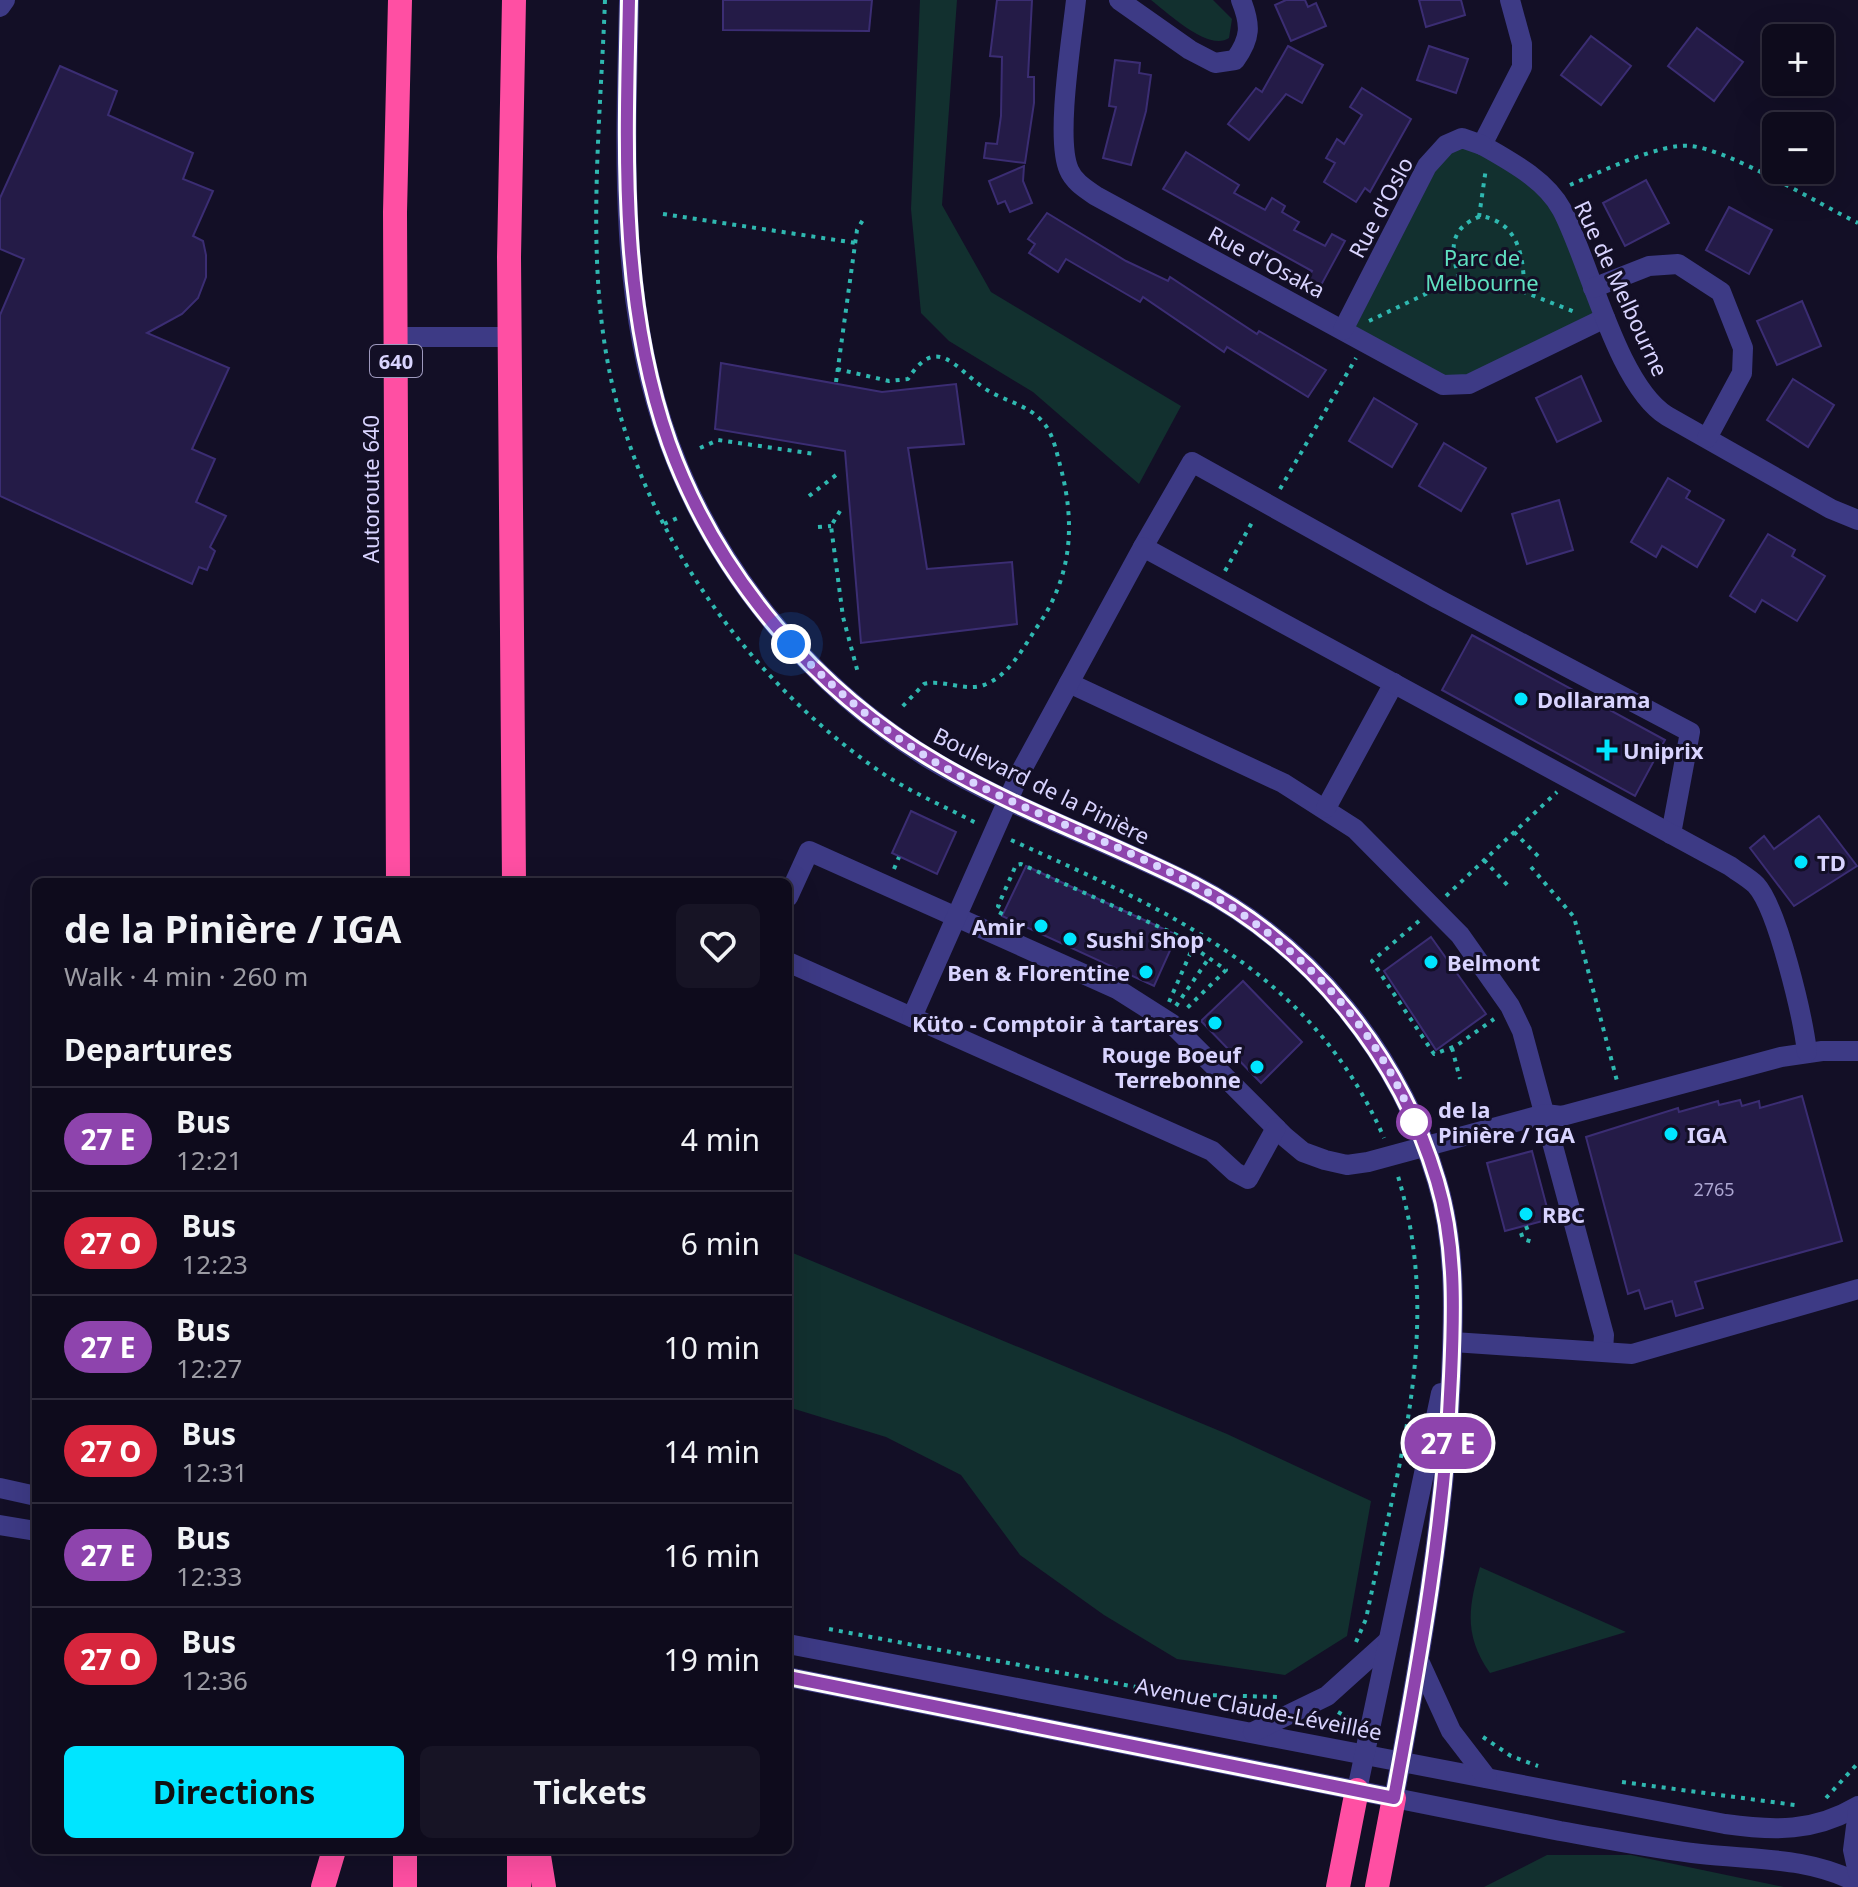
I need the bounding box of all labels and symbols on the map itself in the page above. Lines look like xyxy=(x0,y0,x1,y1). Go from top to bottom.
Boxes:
street label: Rue d'Oslo xyxy=(1341,151,1419,263)
street label: Rue de Melbourne xyxy=(1568,195,1676,381)
street label: Rue d'Osaka xyxy=(1203,218,1331,304)
park label: Parc de Melbourne xyxy=(1425,242,1539,297)
road number: 640 xyxy=(370,345,422,377)
street label: Autoroute 640 xyxy=(355,415,385,563)
your location xyxy=(771,624,811,664)
place label: Dollarama xyxy=(1537,684,1650,714)
marker: Dollarama xyxy=(1512,690,1530,708)
street label: Boulevard de la Pinière xyxy=(929,719,1155,851)
place label: Uniprix xyxy=(1623,735,1704,765)
marker: Uniprix xyxy=(1598,741,1616,759)
place label: TD xyxy=(1817,847,1846,877)
marker: TD xyxy=(1792,853,1810,871)
place label: Amir xyxy=(972,911,1025,941)
marker: Amir xyxy=(1032,917,1050,935)
place label: Sushi Shop xyxy=(1086,924,1204,954)
marker: Sushi Shop xyxy=(1061,930,1079,948)
place label: Belmont xyxy=(1447,947,1540,977)
marker: Belmont xyxy=(1422,953,1440,971)
place label: Ben & Florentine xyxy=(947,957,1130,987)
marker: Ben & Florentine xyxy=(1137,963,1155,981)
place label: Küto - Comptoir à tartares xyxy=(912,1008,1199,1038)
marker: Küto - Comptoir à tartares xyxy=(1206,1014,1224,1032)
place label: Rouge Boeuf Terrebonne xyxy=(1101,1039,1242,1094)
marker: Rouge Boeuf Terrebonne xyxy=(1248,1058,1266,1076)
place label: de la Pinière / IGA xyxy=(1438,1094,1576,1149)
marker: de la Pinière / IGA xyxy=(1397,1105,1431,1139)
place label: IGA xyxy=(1687,1119,1727,1149)
marker: IGA xyxy=(1662,1125,1680,1143)
house number: 2765 xyxy=(1693,1177,1735,1201)
place label: RBC xyxy=(1542,1199,1585,1229)
marker: RBC xyxy=(1517,1205,1535,1223)
line badge: 27 E xyxy=(1392,1417,1504,1469)
street label: Avenue Claude-Léveillée xyxy=(1133,1669,1385,1747)

